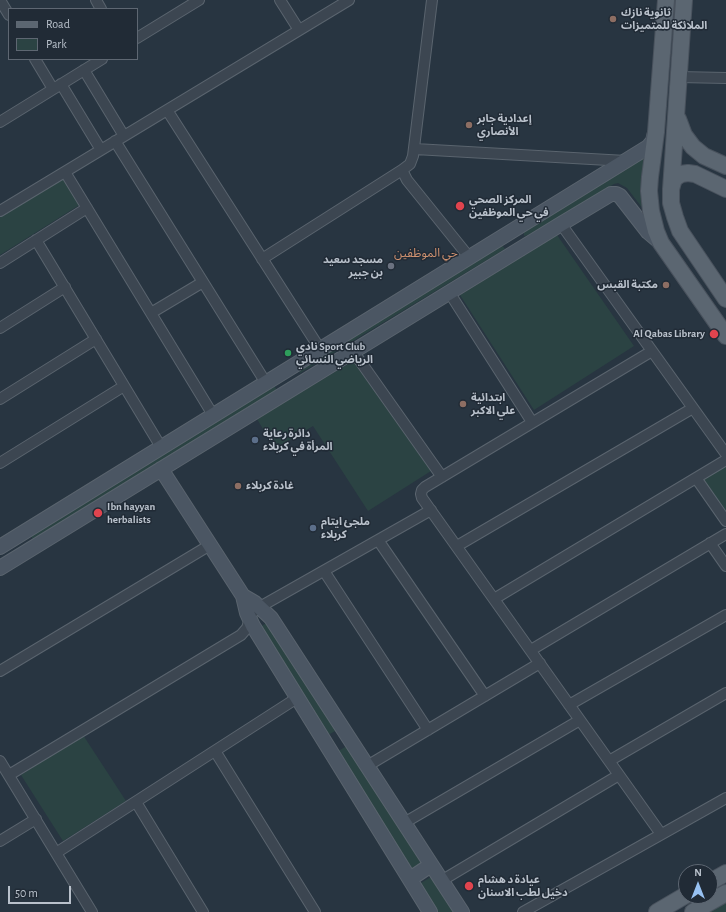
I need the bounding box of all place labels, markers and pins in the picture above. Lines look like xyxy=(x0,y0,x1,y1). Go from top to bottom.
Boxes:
place label: ثانوية نازك الملائكة للمتميزات xyxy=(621,6,707,32)
marker: ثانوية نازك الملائكة للمتميزات xyxy=(608,14,618,24)
place label: إعدادية جابر الأنصاري xyxy=(477,112,532,138)
marker: إعدادية جابر الأنصاري xyxy=(464,120,474,130)
place label: المركز الصحي في حي الموظفين xyxy=(469,193,549,219)
marker: المركز الصحي في حي الموظفين xyxy=(454,200,466,212)
place label: مسجد سعيد بن جبير xyxy=(323,253,383,279)
marker: مسجد سعيد بن جبير xyxy=(386,261,396,271)
place label: مكتبة القبس xyxy=(597,278,658,292)
marker: مكتبة القبس xyxy=(661,280,671,290)
place label: Al Qabas Library xyxy=(633,327,705,341)
marker: Al Qabas Library xyxy=(708,328,720,340)
place label: نادي Sport Club الرياضي النسائي xyxy=(296,340,373,366)
marker: نادي Sport Club الرياضي النسائي xyxy=(283,348,293,358)
place label: ابتدائية علي الاكبر xyxy=(471,391,515,417)
marker: ابتدائية علي الاكبر xyxy=(458,399,468,409)
place label: دائرة رعاية المرأة في كربلاء xyxy=(263,427,332,453)
marker: دائرة رعاية المرأة في كربلاء xyxy=(250,435,260,445)
place label: غادة كربلاء xyxy=(246,479,294,493)
marker: غادة كربلاء xyxy=(233,481,243,491)
place label: Ibn hayyan herbalists xyxy=(107,500,155,526)
marker: Ibn hayyan herbalists xyxy=(92,507,104,519)
place label: ملجئ ايتام كربلاء xyxy=(321,515,370,541)
marker: ملجئ ايتام كربلاء xyxy=(308,523,318,533)
place label: عيادة د هشام دخيل لطب الاسنان xyxy=(478,873,568,899)
marker: عيادة د هشام دخيل لطب الاسنان xyxy=(463,880,475,892)

